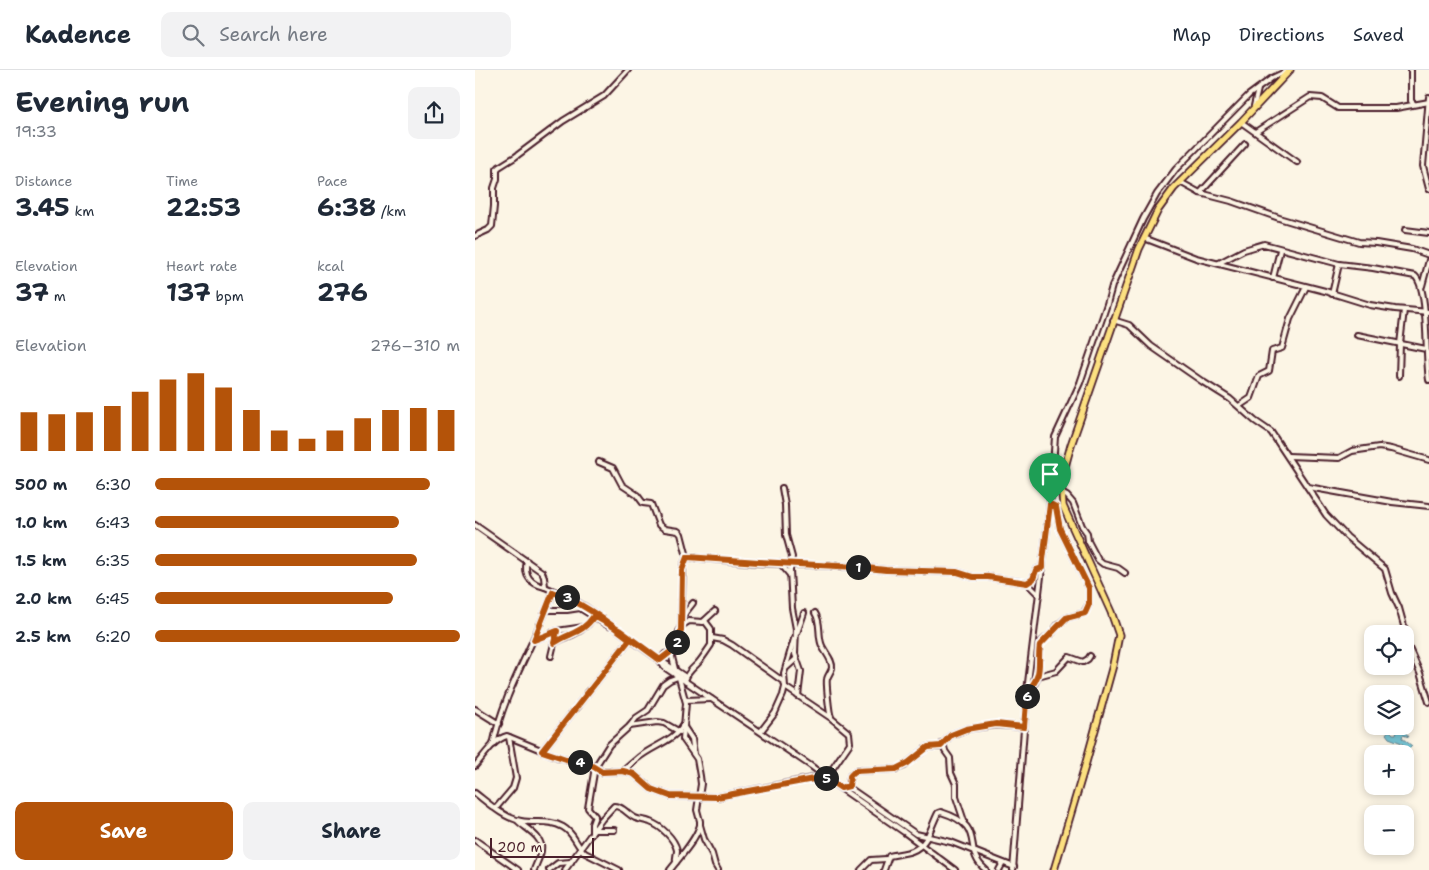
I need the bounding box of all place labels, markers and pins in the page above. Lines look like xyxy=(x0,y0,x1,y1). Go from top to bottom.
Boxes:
pin xyxy=(1029,453,1071,504)
pin: 1 xyxy=(845,554,871,580)
pin: 3 xyxy=(555,584,579,610)
pin: 2 xyxy=(665,630,689,654)
pin: 6 xyxy=(1015,684,1039,708)
pin: 4 xyxy=(567,750,593,774)
pin: 5 xyxy=(813,766,839,790)

